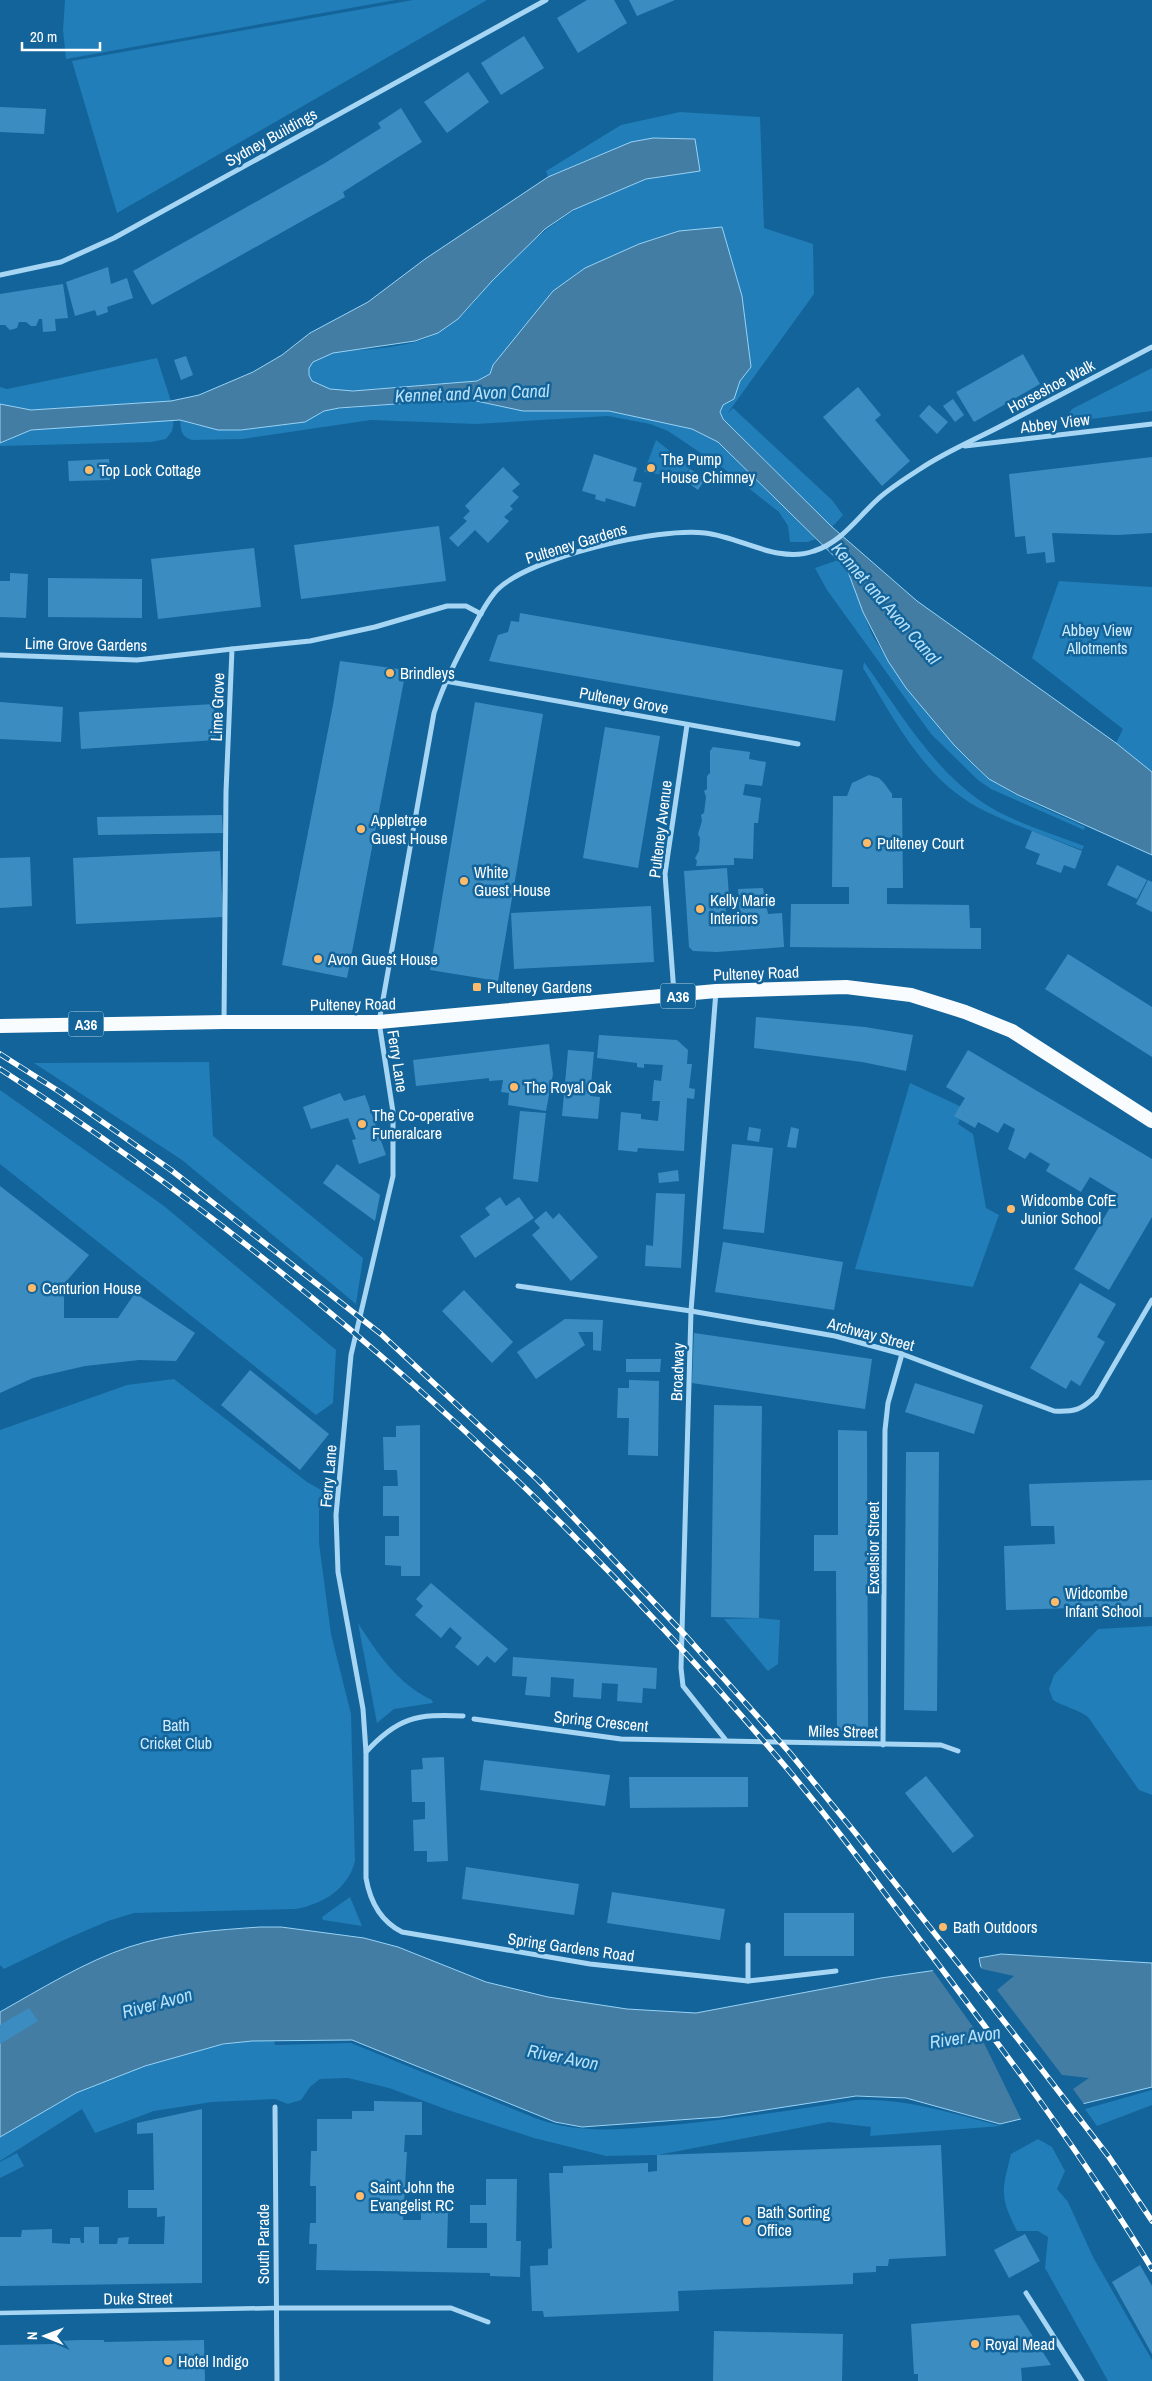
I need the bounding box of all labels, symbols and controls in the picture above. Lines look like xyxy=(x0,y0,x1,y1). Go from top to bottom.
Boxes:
scale bar xyxy=(22,20,100,52)
text: 20 m xyxy=(30,26,57,47)
street label: Sydney Buildings xyxy=(221,103,321,171)
street label: Horseshoe Walk xyxy=(1004,354,1099,418)
water label: Kennet and Avon Canal xyxy=(394,378,550,408)
street label: Abbey View xyxy=(1018,408,1091,438)
place label: The Pump House Chimney xyxy=(661,448,756,488)
place label: Top Lock Cottage xyxy=(99,459,201,481)
marker: The Pump House Chimney xyxy=(645,462,657,474)
marker: Top Lock Cottage xyxy=(83,464,95,476)
street label: Pulteney Gardens xyxy=(523,517,629,569)
water label: Kennet and Avon Canal xyxy=(826,536,947,670)
park label: Abbey View Allotments xyxy=(1061,619,1132,659)
street label: Lime Grove Gardens xyxy=(25,632,147,656)
place label: Brindleys xyxy=(400,662,455,684)
marker: Brindleys xyxy=(384,667,396,679)
street label: Lime Grove xyxy=(205,672,229,742)
street label: Pulteney Grove xyxy=(578,681,670,719)
street label: Pulteney Avenue xyxy=(643,779,677,879)
place label: Appletree Guest House xyxy=(370,809,448,849)
marker: Appletree Guest House xyxy=(355,823,367,835)
place label: Pulteney Court xyxy=(877,832,964,854)
marker: Pulteney Court xyxy=(861,837,873,849)
place label: White Guest House xyxy=(474,861,551,901)
marker: White Guest House xyxy=(458,875,470,887)
place label: Kelly Marie Interiors xyxy=(710,889,776,929)
marker: Kelly Marie Interiors xyxy=(694,903,706,915)
place label: Avon Guest House xyxy=(327,948,438,970)
marker: Avon Guest House xyxy=(312,953,324,965)
street label: Pulteney Road xyxy=(713,961,799,985)
place label: Pulteney Gardens xyxy=(487,976,592,998)
marker: Pulteney Gardens xyxy=(471,981,483,993)
road number: A36 xyxy=(660,984,696,1008)
street label: Pulteney Road xyxy=(310,992,396,1016)
road number: A36 xyxy=(68,1012,104,1036)
street label: Ferry Lane xyxy=(382,1028,414,1094)
place label: The Royal Oak xyxy=(524,1076,612,1098)
marker: The Royal Oak xyxy=(508,1081,520,1093)
place label: The Co-operative Funeralcare xyxy=(372,1104,474,1144)
marker: The Co-operative Funeralcare xyxy=(356,1118,368,1130)
place label: Widcombe CofE Junior School xyxy=(1021,1189,1117,1229)
marker: Widcombe CofE Junior School xyxy=(1005,1203,1017,1215)
place label: Centurion House xyxy=(42,1277,141,1299)
marker: Centurion House xyxy=(26,1282,38,1294)
street label: Archway Street xyxy=(824,1312,917,1356)
street label: Broadway xyxy=(665,1342,689,1402)
street label: Ferry Lane xyxy=(314,1444,342,1508)
street label: Excelsior Street xyxy=(862,1501,884,1594)
place label: Widcombe Infant School xyxy=(1065,1582,1142,1622)
marker: Widcombe Infant School xyxy=(1049,1596,1061,1608)
street label: Spring Crescent xyxy=(553,1705,650,1737)
park label: Bath Cricket Club xyxy=(140,1714,212,1754)
street label: Miles Street xyxy=(808,1719,879,1743)
place label: Bath Outdoors xyxy=(953,1916,1038,1938)
marker: Bath Outdoors xyxy=(937,1921,949,1933)
street label: Spring Gardens Road xyxy=(506,1927,636,1967)
water label: River Avon xyxy=(119,1982,195,2024)
water label: River Avon xyxy=(928,2020,1002,2054)
water label: River Avon xyxy=(525,2038,601,2076)
place label: Saint John the Evangelist RC xyxy=(370,2176,455,2216)
marker: Saint John the Evangelist RC xyxy=(354,2190,366,2202)
place label: Bath Sorting Office xyxy=(757,2201,831,2241)
street label: South Parade xyxy=(252,2204,274,2284)
marker: Bath Sorting Office xyxy=(741,2215,753,2227)
street label: Duke Street xyxy=(103,2286,173,2310)
north arrow xyxy=(20,2311,70,2361)
text: N xyxy=(23,2331,41,2340)
place label: Royal Mead xyxy=(985,2333,1055,2355)
marker: Royal Mead xyxy=(969,2338,981,2350)
place label: Hotel Indigo xyxy=(178,2350,249,2372)
marker: Hotel Indigo xyxy=(162,2355,174,2367)

